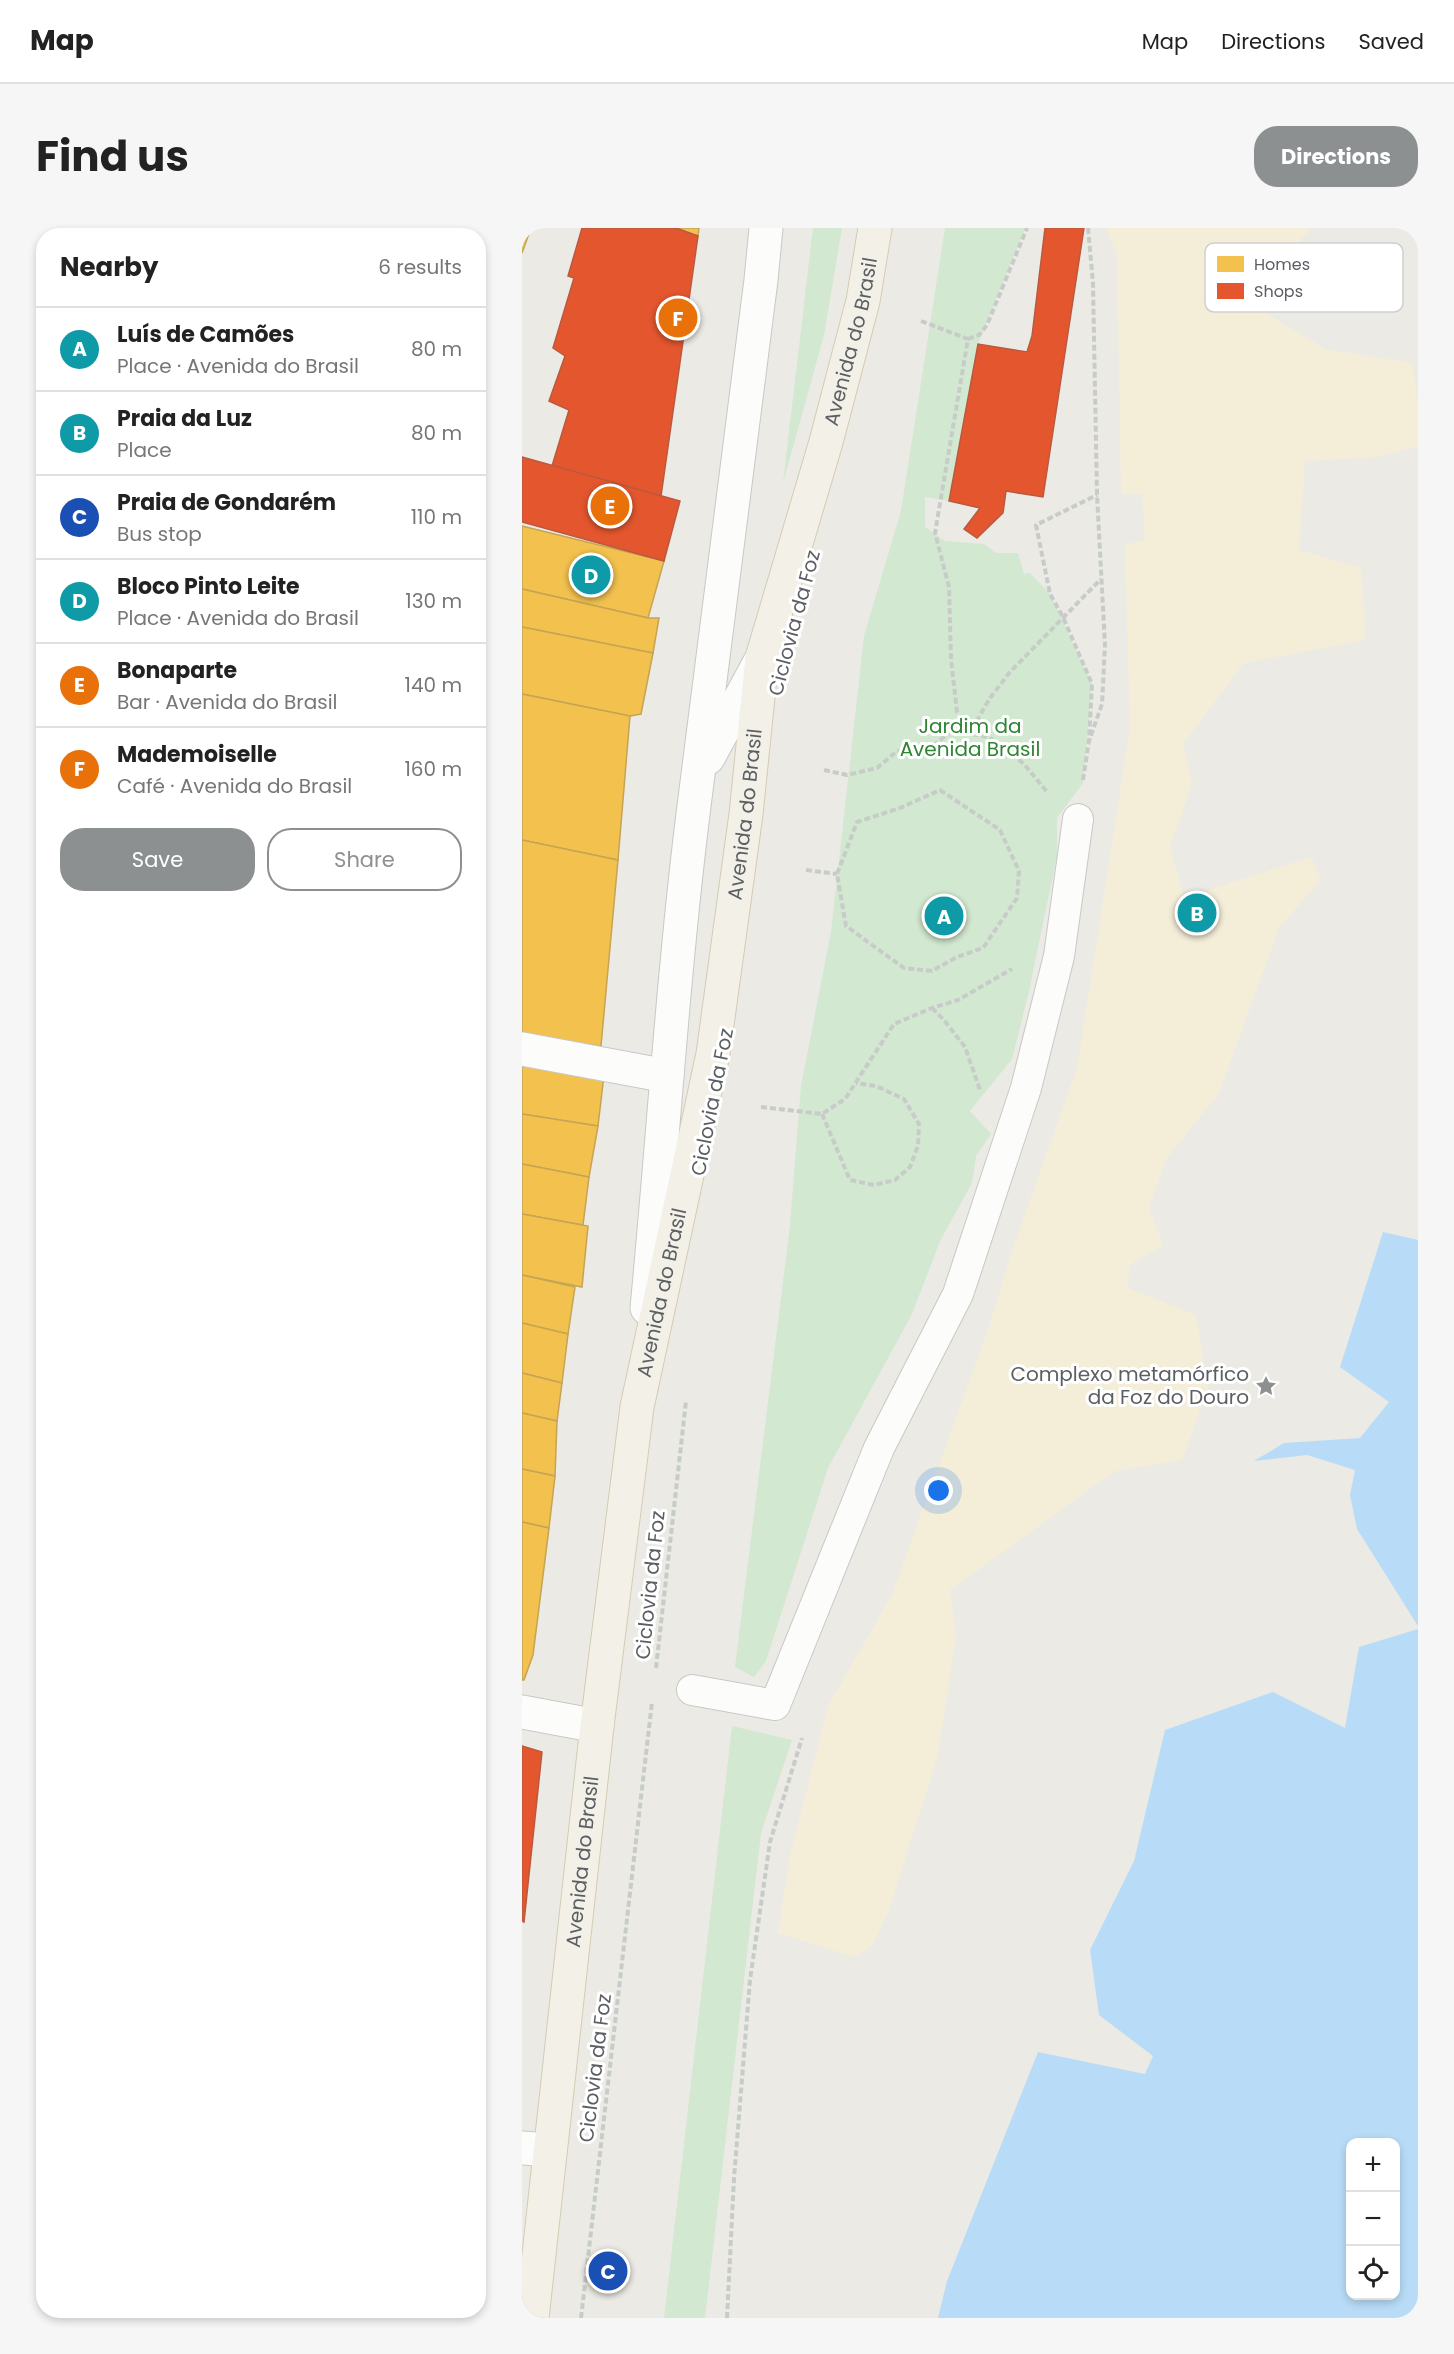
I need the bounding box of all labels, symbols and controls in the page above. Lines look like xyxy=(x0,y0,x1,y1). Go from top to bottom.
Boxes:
text: Map xyxy=(30,21,94,60)
text: Map xyxy=(1142,27,1188,56)
text: Directions xyxy=(1221,27,1325,56)
text: Saved xyxy=(1358,27,1424,56)
button: Directions xyxy=(1254,126,1418,187)
text: Find us xyxy=(36,127,189,186)
legend xyxy=(1205,243,1403,312)
text: Nearby xyxy=(60,249,158,285)
text: 6 results xyxy=(378,253,462,281)
text: Homes xyxy=(1254,253,1310,276)
street label: Avenida do Brasil xyxy=(817,255,884,429)
text: Shops xyxy=(1254,280,1303,303)
pin: F xyxy=(658,296,698,340)
text: Luís de Camões xyxy=(117,319,294,350)
text: A xyxy=(72,335,87,363)
text: 80 m xyxy=(411,335,462,363)
text: Place · Avenida do Brasil xyxy=(117,352,359,380)
text: Praia da Luz xyxy=(117,403,252,434)
text: B xyxy=(73,419,86,447)
text: 80 m xyxy=(411,419,462,447)
text: Place xyxy=(117,436,172,464)
pin: E xyxy=(590,484,629,528)
text: Praia de Gondarém xyxy=(117,487,336,518)
text: C xyxy=(72,503,87,531)
text: 110 m xyxy=(411,503,462,531)
text: Bus stop xyxy=(117,520,202,548)
street label: Ciclovia da Foz xyxy=(761,547,827,699)
pin: D xyxy=(572,552,610,598)
text: Bloco Pinto Leite xyxy=(117,571,300,602)
text: D xyxy=(72,587,87,615)
text: 130 m xyxy=(405,587,462,615)
text: Place · Avenida do Brasil xyxy=(117,604,359,632)
text: Bonaparte xyxy=(117,655,237,686)
text: E xyxy=(74,671,85,699)
text: 140 m xyxy=(405,671,462,699)
text: Bar · Avenida do Brasil xyxy=(117,688,338,716)
park label: Jardim da Avenida Brasil xyxy=(900,712,1040,763)
street label: Avenida do Brasil xyxy=(720,727,769,902)
text: Mademoiselle xyxy=(117,739,277,770)
text: F xyxy=(74,755,85,783)
text: 160 m xyxy=(404,755,462,783)
text: Café · Avenida do Brasil xyxy=(117,772,352,800)
button: Save xyxy=(60,828,255,891)
button: Share xyxy=(267,828,462,891)
pin: B xyxy=(1178,890,1216,936)
pin: A xyxy=(924,894,964,938)
street label: Ciclovia da Foz xyxy=(684,1026,740,1178)
street label: Avenida do Brasil xyxy=(630,1205,693,1380)
place label: Complexo metamórfico da Foz do Douro xyxy=(1011,1360,1249,1411)
place icon: Complexo metamórfico da Foz do Douro xyxy=(1254,1374,1278,1398)
your location xyxy=(924,1476,953,1505)
street label: Ciclovia da Foz xyxy=(628,1509,672,1661)
street label: Avenida do Brasil xyxy=(559,1774,605,1949)
street label: Ciclovia da Foz xyxy=(572,1992,618,2144)
map controls xyxy=(1346,2138,1400,2300)
button: + xyxy=(1346,2138,1400,2192)
button: − xyxy=(1346,2192,1400,2246)
button: locate xyxy=(1346,2246,1400,2300)
pin: C xyxy=(588,2248,628,2294)

